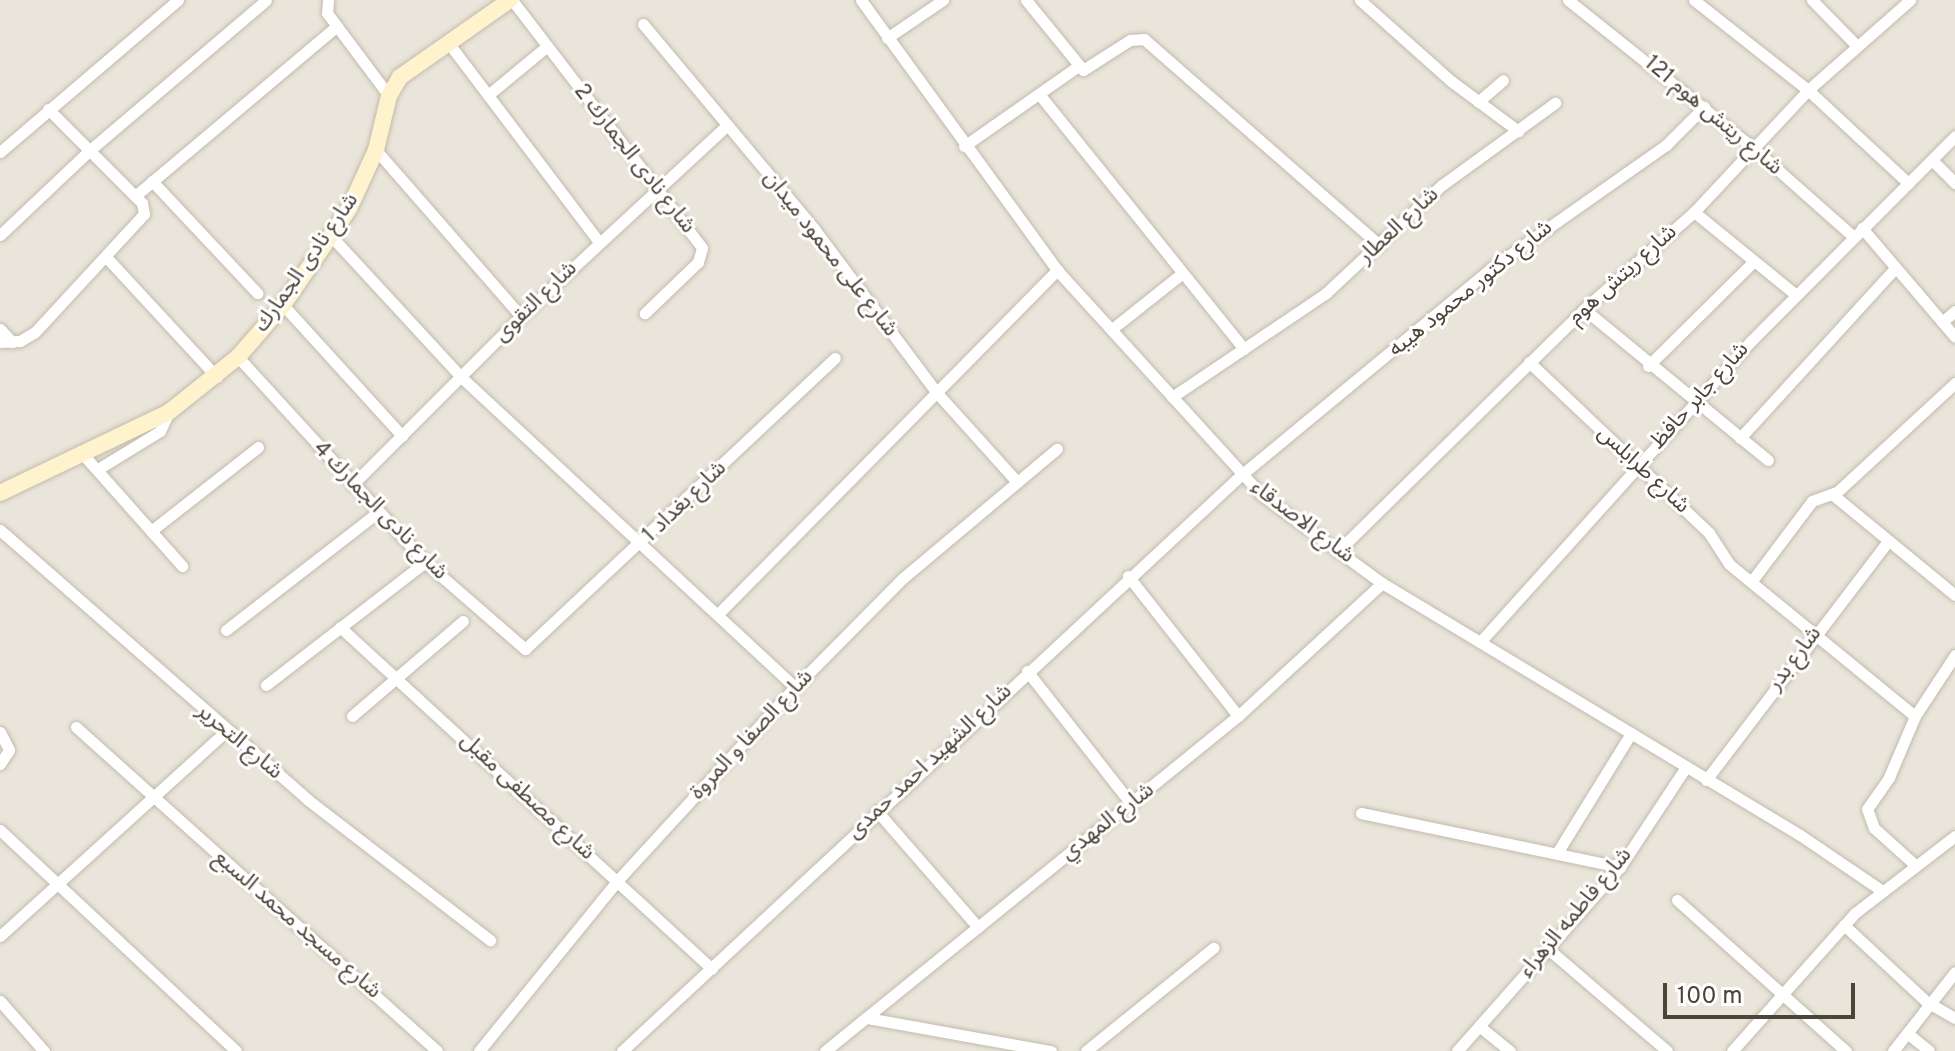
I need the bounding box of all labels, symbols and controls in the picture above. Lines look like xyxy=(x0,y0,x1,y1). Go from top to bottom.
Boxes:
street label: شارع ريتش هوم 121 xyxy=(1639,51,1787,181)
street label: شارع نادى الجمارك 2 xyxy=(567,79,701,239)
street label: شارع على محمود ميدان xyxy=(757,166,903,342)
street label: شارع العطار xyxy=(1353,182,1445,270)
street label: شارع نادى الجمارك xyxy=(249,188,365,338)
street label: شارع دكتور محمود هيبه xyxy=(1384,215,1558,363)
street label: شارع ريتش هوم xyxy=(1563,219,1683,331)
street label: شارع التقوى xyxy=(489,256,583,348)
street label: شارع جابر حافظ xyxy=(1645,337,1755,455)
street label: شارع طرابلس xyxy=(1591,421,1695,519)
street label: شارع نادى الجمارك 4 xyxy=(307,436,453,586)
street label: شارع بغداد 1 xyxy=(638,456,732,548)
street label: شارع الاصدقاء xyxy=(1245,474,1359,570)
street label: شارع بدر xyxy=(1762,622,1828,696)
street label: شارع الصفا و المروة xyxy=(685,664,819,806)
street label: شارع الشهيد احمد حمدى xyxy=(842,679,1018,845)
street label: شارع التحرير xyxy=(190,698,288,786)
street label: شارع مصطفى مقبل xyxy=(454,728,600,866)
street label: شارع المهدي xyxy=(1056,777,1160,867)
street label: شارع فاطمه الزهراء xyxy=(1514,843,1638,983)
street label: شارع مسجد محمد السبع xyxy=(208,845,386,1005)
scale bar xyxy=(1667,967,1859,1017)
text: 100 m xyxy=(1677,982,1743,1012)

